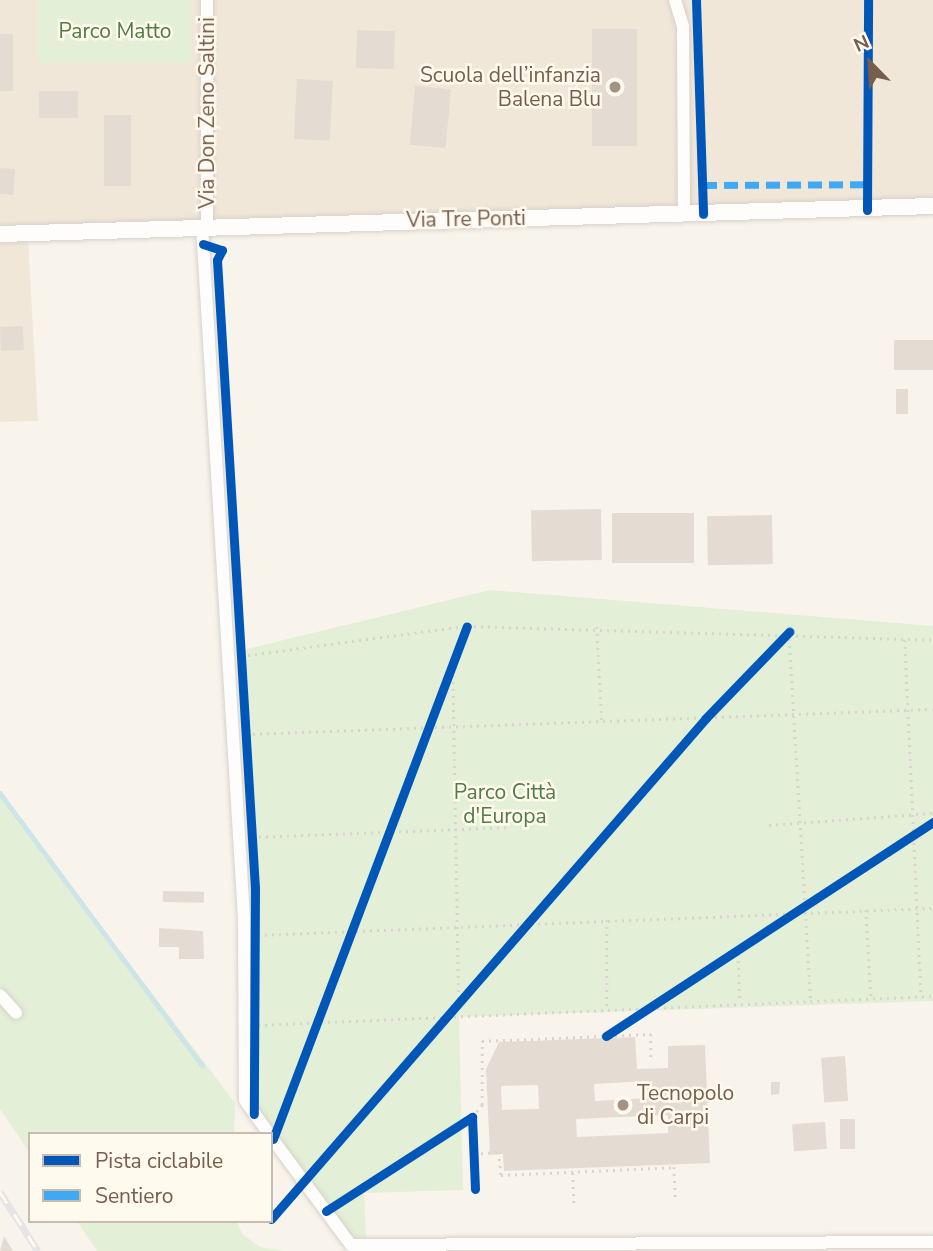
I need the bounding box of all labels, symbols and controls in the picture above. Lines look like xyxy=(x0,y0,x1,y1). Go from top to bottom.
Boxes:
street label: Via Don Zeno Saltini xyxy=(194,17,220,209)
park label: Parco Matto xyxy=(59,18,171,44)
north arrow xyxy=(835,28,905,98)
text: N xyxy=(850,29,873,59)
place label: Scuola dell’infanzia Balena Blu xyxy=(420,62,601,112)
marker: Scuola dell’infanzia Balena Blu xyxy=(607,79,623,95)
street label: Via Tre Ponti xyxy=(406,205,526,233)
park label: Parco Città d'Europa xyxy=(454,779,556,829)
place label: Tecnopolo di Carpi xyxy=(637,1080,734,1130)
marker: Tecnopolo di Carpi xyxy=(615,1097,631,1113)
legend xyxy=(28,1132,273,1223)
text: Pista ciclabile xyxy=(95,1147,223,1175)
text: Sentiero xyxy=(95,1182,173,1210)

